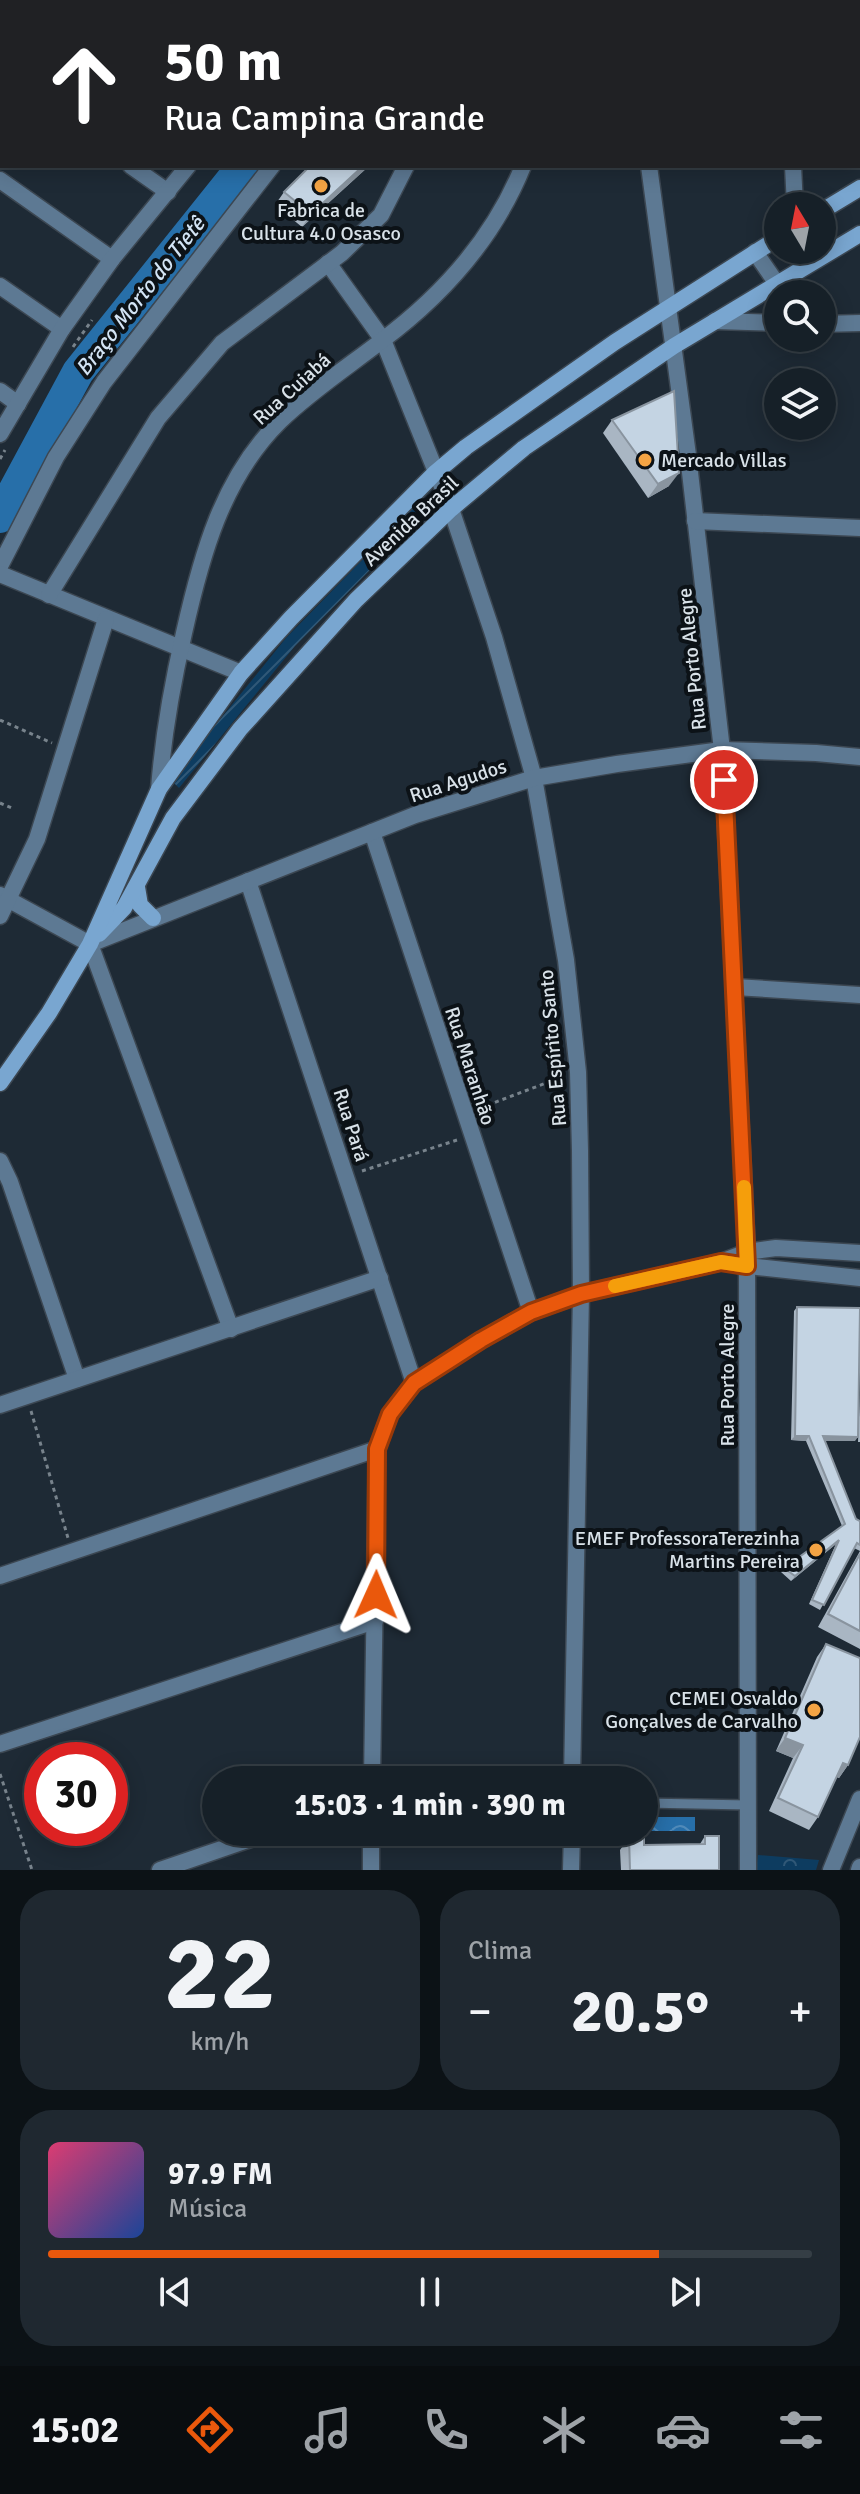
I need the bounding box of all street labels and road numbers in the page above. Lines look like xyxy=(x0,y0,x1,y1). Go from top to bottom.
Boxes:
street label: Rua Cuiabá xyxy=(248,348,336,430)
street label: Avenida Brasil xyxy=(358,470,464,572)
street label: Rua Porto Alegre xyxy=(672,587,712,731)
street label: Rua Agudos xyxy=(406,754,510,808)
street label: Rua Espírito Santo xyxy=(534,969,572,1127)
street label: Rua Maranhão xyxy=(439,1004,501,1128)
street label: Rua Pará xyxy=(327,1085,375,1165)
street label: Rua Porto Alegre xyxy=(715,1304,740,1446)

